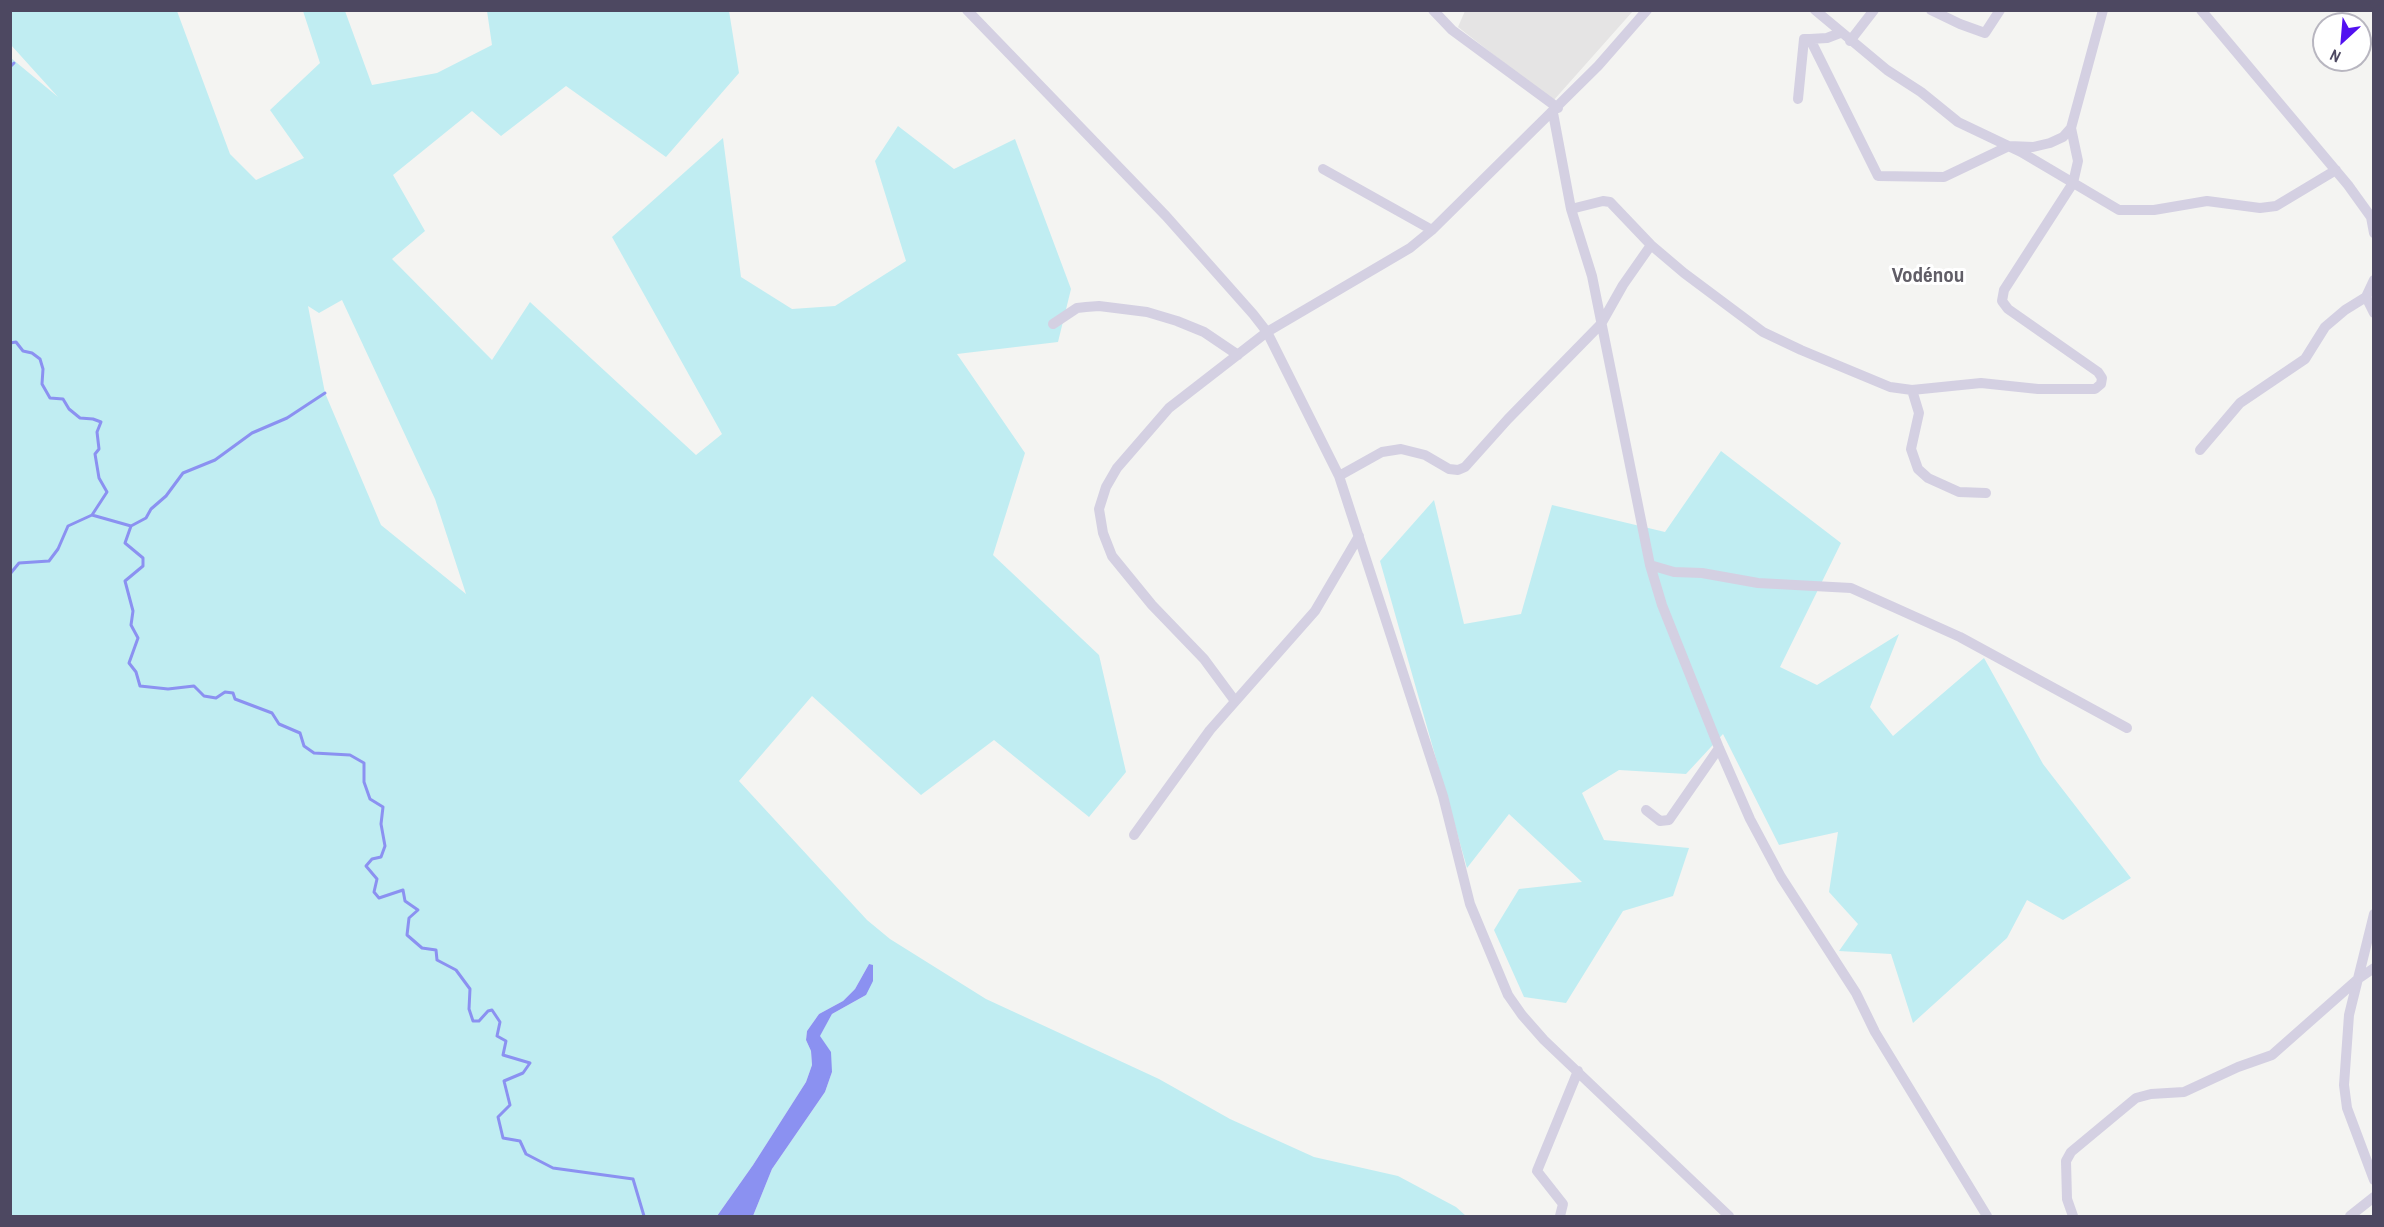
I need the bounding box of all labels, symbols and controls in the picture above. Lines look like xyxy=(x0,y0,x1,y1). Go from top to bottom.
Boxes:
north arrow xyxy=(2312,12,2372,72)
text: N xyxy=(2326,44,2344,68)
district label: Vodénou xyxy=(1892,263,1964,289)

